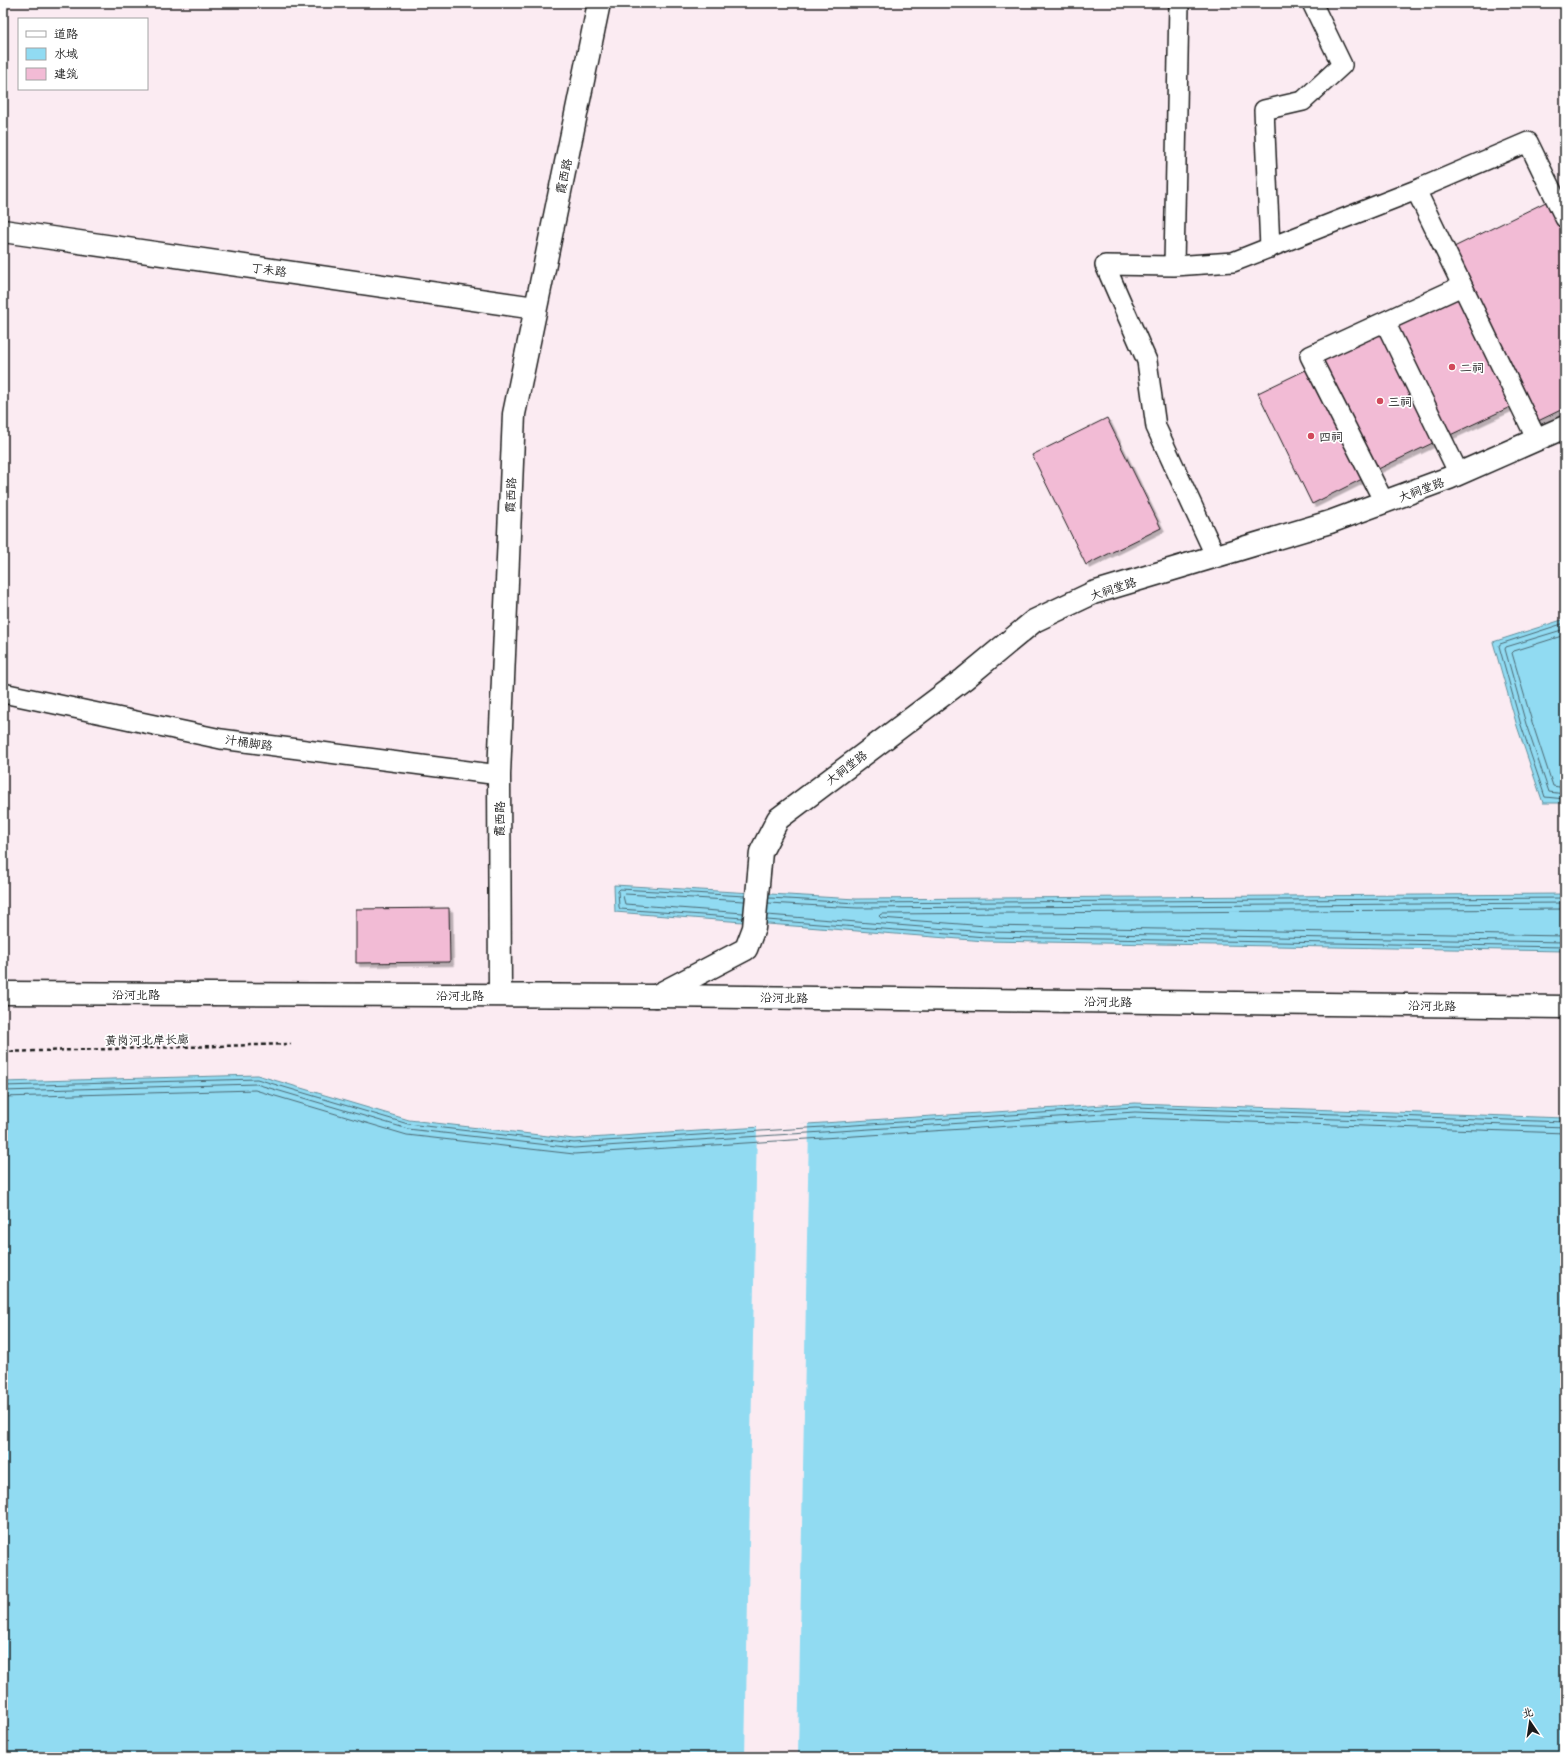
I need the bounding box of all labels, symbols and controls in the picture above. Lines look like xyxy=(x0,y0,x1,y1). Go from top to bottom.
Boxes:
legend xyxy=(18,18,148,90)
text: 道路 xyxy=(54,24,78,42)
text: 水域 xyxy=(54,44,78,62)
text: 建筑 xyxy=(54,64,78,82)
street label: 霞西路 xyxy=(550,157,576,195)
street label: 丁未路 xyxy=(250,258,288,280)
place label: 二祠 xyxy=(1460,358,1484,376)
marker: 二祠 xyxy=(1447,362,1457,372)
place label: 三祠 xyxy=(1388,392,1412,410)
marker: 三祠 xyxy=(1375,396,1385,406)
place label: 四祠 xyxy=(1319,427,1343,445)
marker: 四祠 xyxy=(1306,431,1316,441)
street label: 大祠堂路 xyxy=(1395,472,1447,506)
street label: 霞西路 xyxy=(500,477,520,513)
street label: 大祠堂路 xyxy=(1087,572,1139,604)
street label: 汁桶脚路 xyxy=(224,730,274,754)
street label: 大祠堂路 xyxy=(821,745,871,789)
street label: 霞西路 xyxy=(490,801,508,837)
street label: 沿河北路 xyxy=(112,985,160,1003)
street label: 沿河北路 xyxy=(436,986,484,1004)
street label: 沿河北路 xyxy=(760,988,808,1006)
street label: 沿河北路 xyxy=(1084,992,1132,1010)
street label: 沿河北路 xyxy=(1408,996,1456,1014)
street label: 黄岗河北岸长廊 xyxy=(105,1029,189,1049)
north arrow xyxy=(1510,1702,1550,1742)
text: 北 xyxy=(1520,1702,1535,1721)

